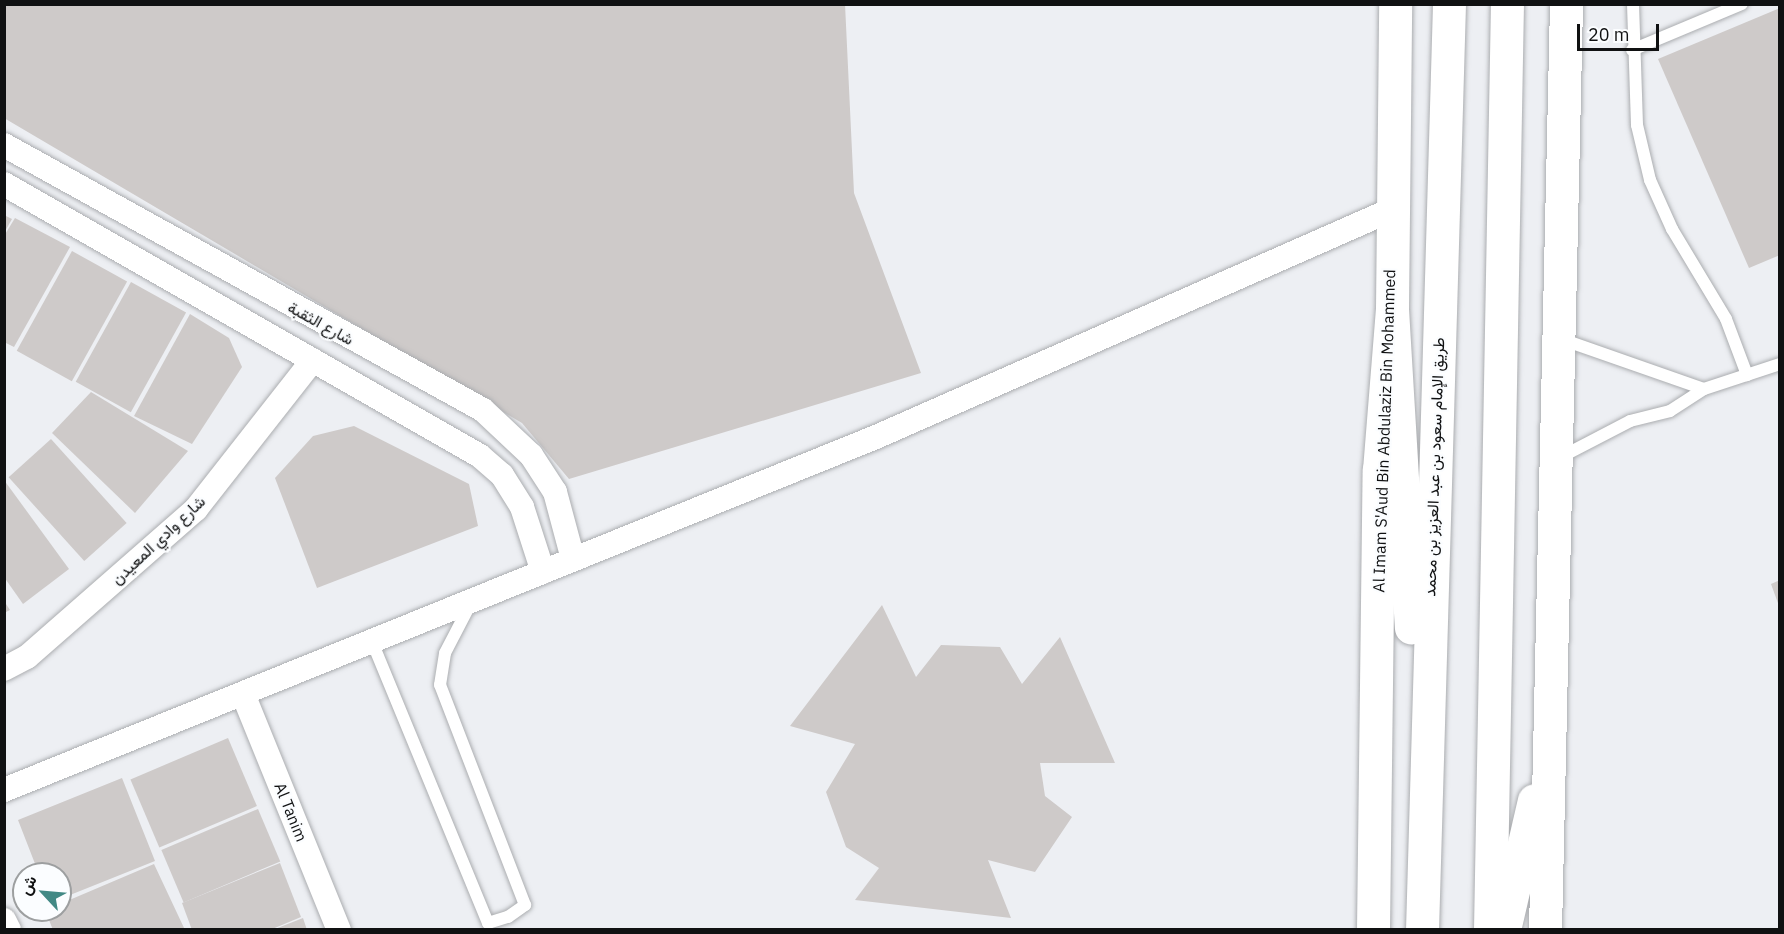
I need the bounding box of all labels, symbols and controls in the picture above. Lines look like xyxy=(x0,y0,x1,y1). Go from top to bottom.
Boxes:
scale bar xyxy=(1580,12,1662,50)
text: 20 m xyxy=(1588,23,1630,46)
street label: Al Imam S'Aud Bin Abdulaziz Bin Mohammed xyxy=(1369,269,1399,593)
street label: شارع الثقبة xyxy=(285,297,357,349)
street label: طريق الإمام سعود بن عبد العزيز بن محمد xyxy=(1420,337,1448,597)
street label: شارع وادي المعيدن xyxy=(107,492,209,588)
street label: Al Tanim xyxy=(270,780,312,844)
north arrow xyxy=(12,862,72,922)
text: ش xyxy=(14,872,41,898)

